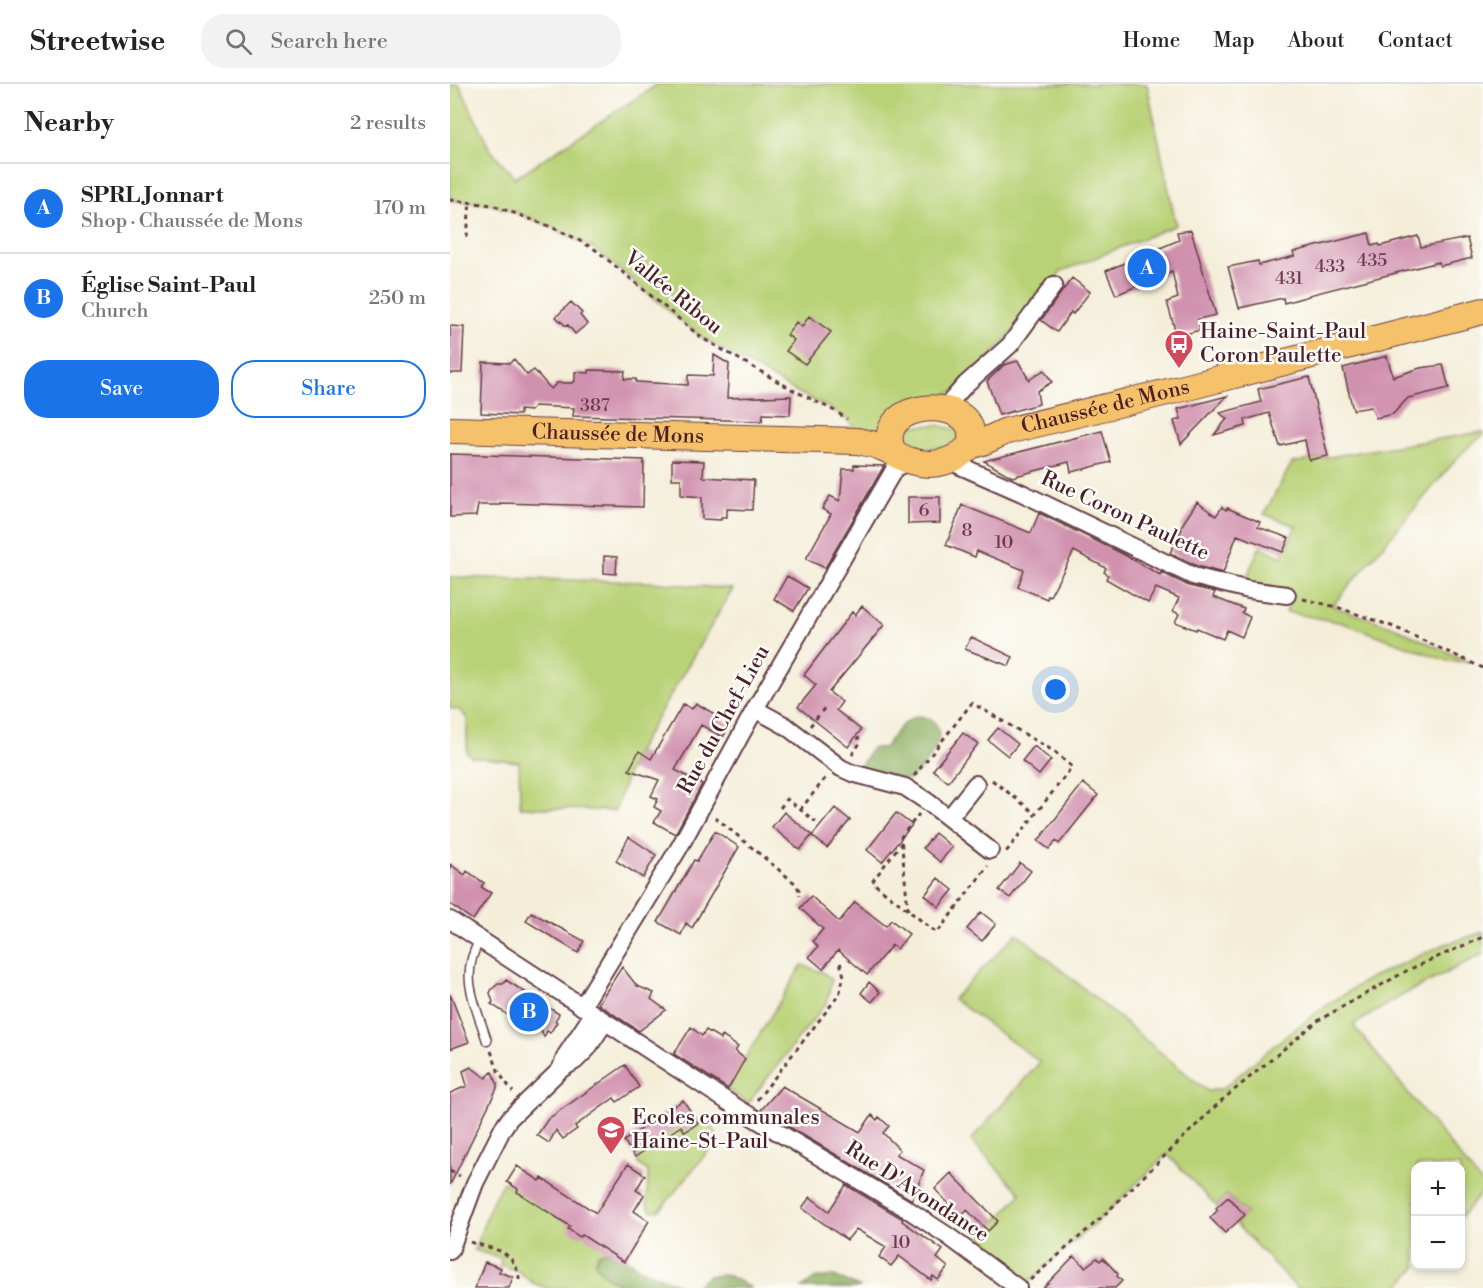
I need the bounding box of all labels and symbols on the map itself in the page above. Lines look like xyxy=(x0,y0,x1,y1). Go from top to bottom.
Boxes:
street label: Vallée Ribou xyxy=(618,245,727,341)
pin: A xyxy=(1128,246,1166,291)
house number: 435 xyxy=(1357,249,1387,272)
house number: 433 xyxy=(1315,255,1345,278)
house number: 431 xyxy=(1275,267,1303,290)
place label: Haine-Saint-Paul Coron Paulette xyxy=(1200,319,1366,369)
bus stop icon: Haine-Saint-Paul Coron Paulette xyxy=(1163,328,1195,370)
street label: Chaussée de Mons xyxy=(1018,374,1192,440)
house number: 387 xyxy=(580,394,610,417)
street label: Chaussée de Mons xyxy=(531,419,705,450)
street label: Rue Coron Paulette xyxy=(1037,466,1213,566)
house number: 6 xyxy=(919,499,930,522)
house number: 8 xyxy=(961,519,973,542)
house number: 10 xyxy=(994,531,1014,554)
street label: Rue du Chef-Lieu xyxy=(672,641,776,799)
your location xyxy=(1041,675,1070,704)
pin: B xyxy=(510,990,548,1034)
place label: Ecoles communales Haine-St-Paul xyxy=(632,1105,820,1155)
school or university icon: Ecoles communales Haine-St-Paul xyxy=(595,1114,627,1156)
street label: Rue D'Avondance xyxy=(840,1136,994,1248)
house number: 10 xyxy=(891,1231,911,1254)

